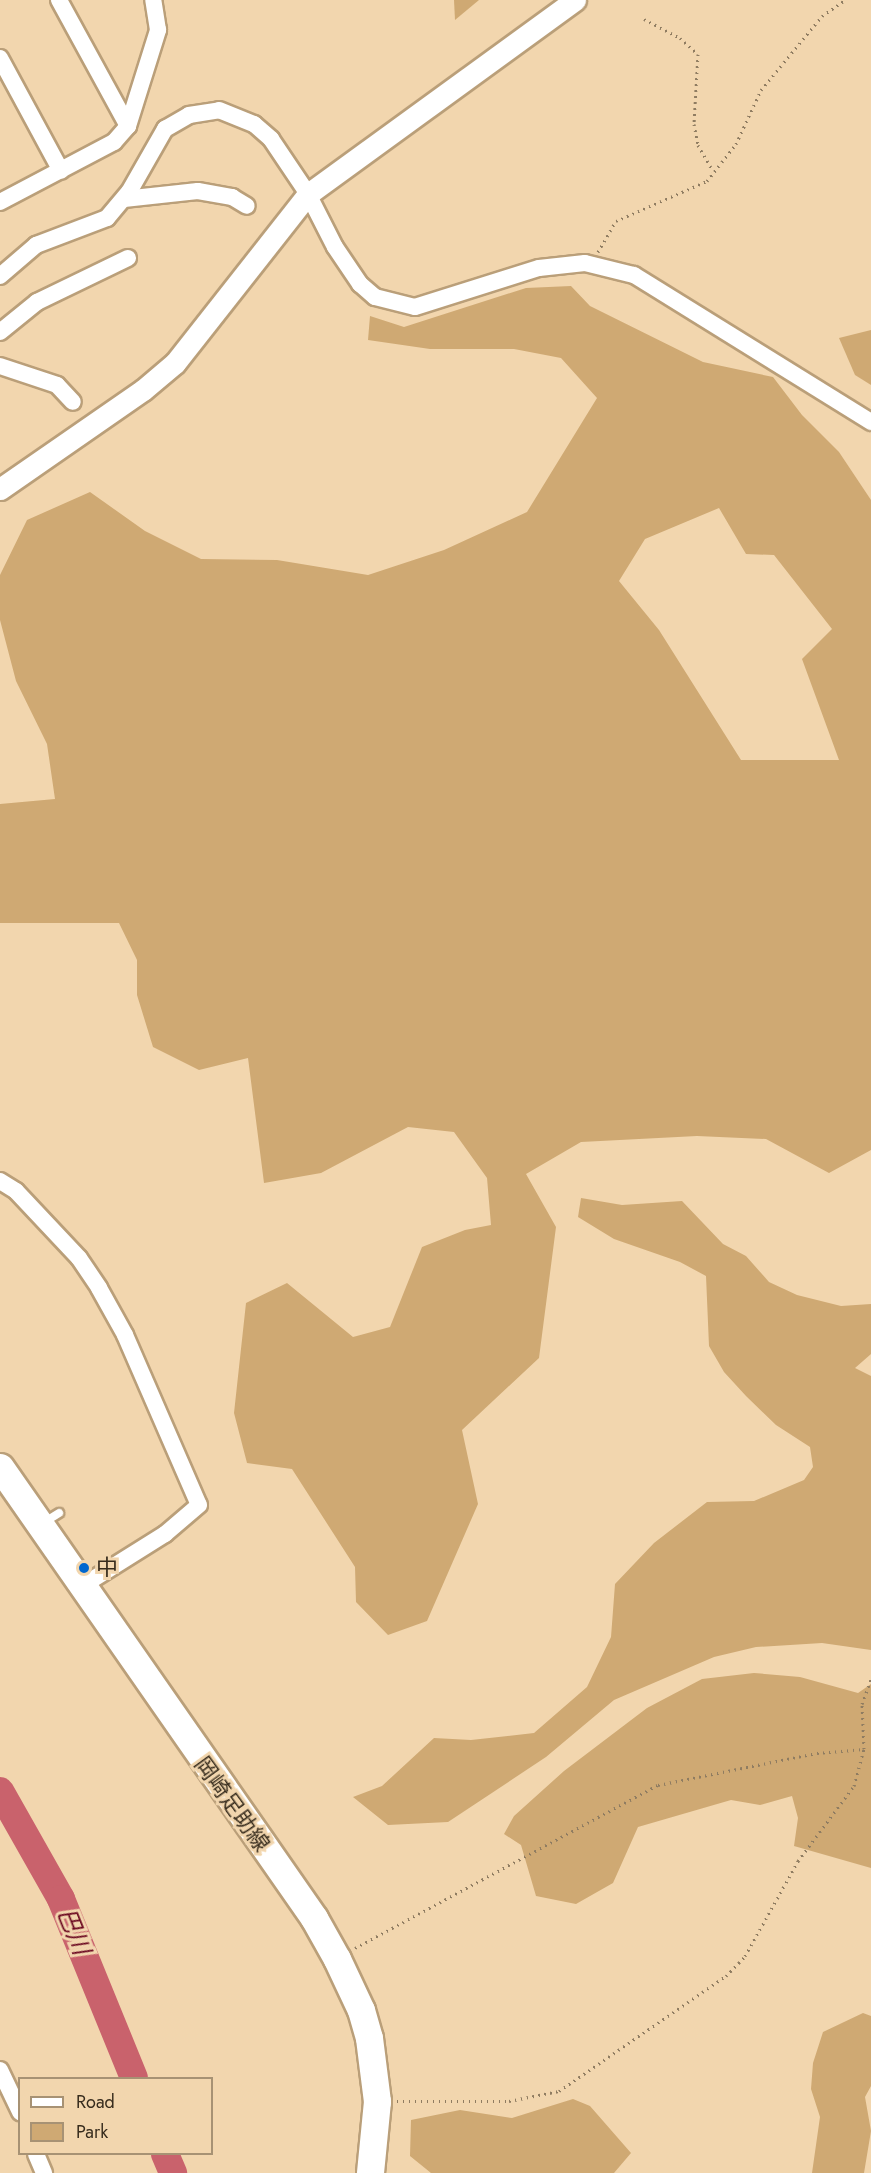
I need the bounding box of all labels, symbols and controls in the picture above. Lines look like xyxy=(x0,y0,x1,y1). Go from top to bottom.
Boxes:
place label: 中 xyxy=(96,1555,118,1581)
marker: 中 xyxy=(77,1561,91,1575)
street label: 岡崎足助線 xyxy=(189,1752,275,1856)
water label: 巴川 xyxy=(52,1903,96,1959)
legend xyxy=(18,2077,213,2155)
text: Road xyxy=(76,2089,115,2115)
text: Park xyxy=(76,2119,108,2145)

